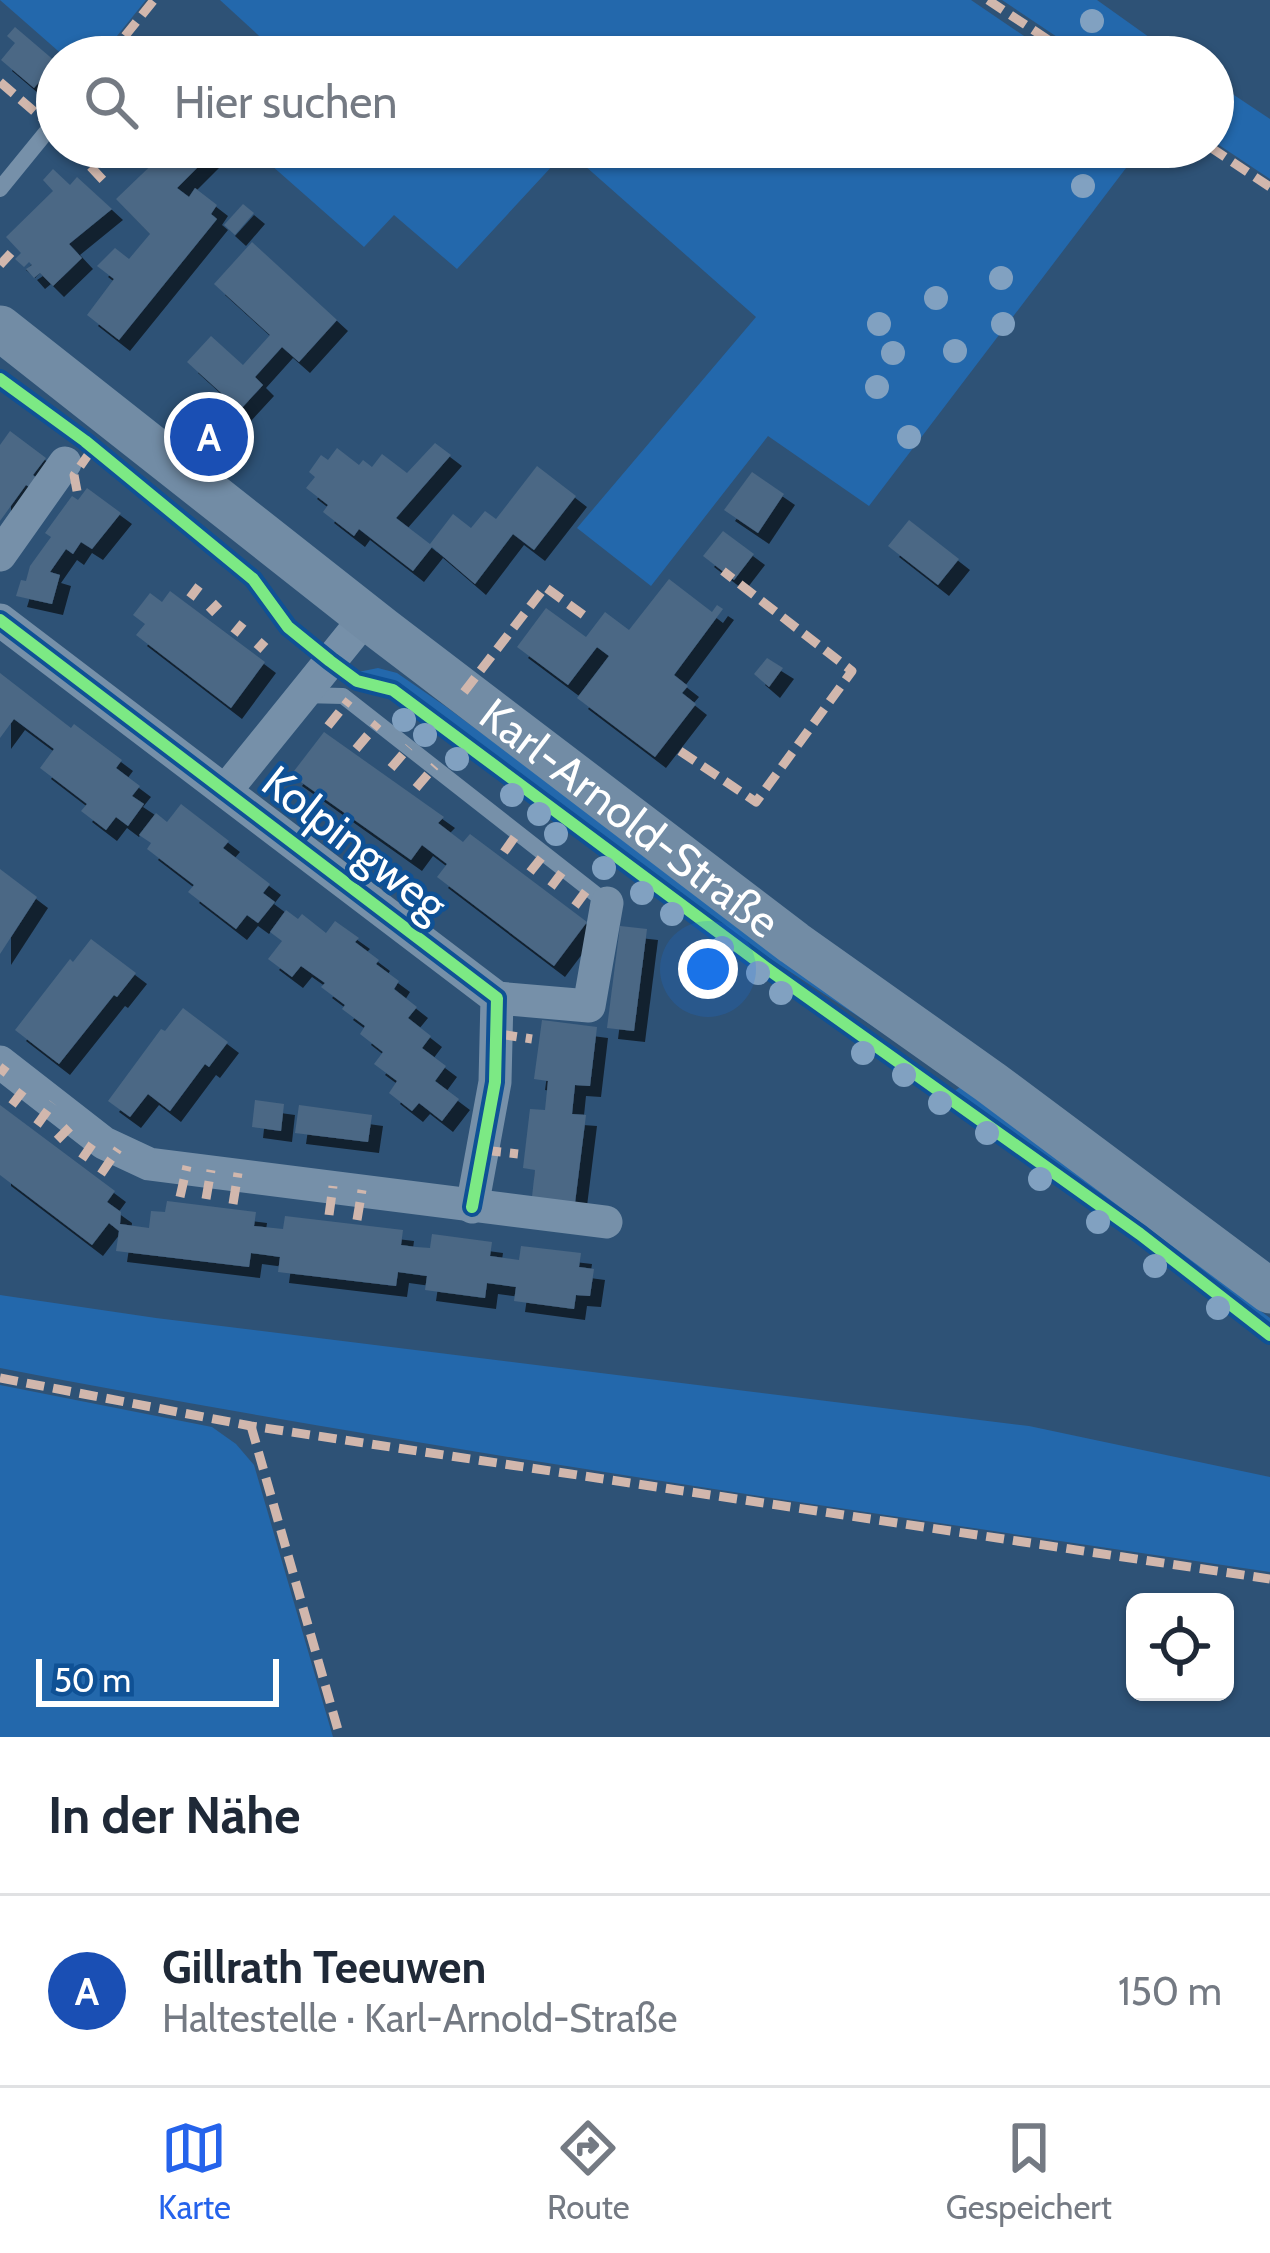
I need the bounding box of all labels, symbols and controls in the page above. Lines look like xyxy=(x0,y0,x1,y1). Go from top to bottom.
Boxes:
search box xyxy=(36,36,1234,168)
icon: search xyxy=(78,69,144,135)
text: Hier suchen xyxy=(174,75,398,129)
pin: A xyxy=(170,392,248,482)
street label: Karl-Arnold-Straße xyxy=(470,687,790,949)
street label: Kolpingweg xyxy=(252,754,458,932)
your location xyxy=(678,939,738,999)
map controls xyxy=(1126,1593,1234,1701)
button: locate xyxy=(1126,1593,1234,1701)
scale bar xyxy=(36,1653,279,1706)
text: 50 m xyxy=(54,1660,131,1700)
text: In der Nähe xyxy=(48,1784,301,1846)
text: Gillrath Teeuwen xyxy=(162,1940,486,1994)
text: A xyxy=(75,1967,99,2015)
text: 150 m xyxy=(1118,1967,1222,2015)
text: Haltestelle · Karl-Arnold-Straße xyxy=(162,1994,677,2042)
tab: Karte xyxy=(158,2115,231,2227)
tab: Route xyxy=(547,2115,630,2227)
tab: Gespeichert xyxy=(946,2115,1112,2227)

